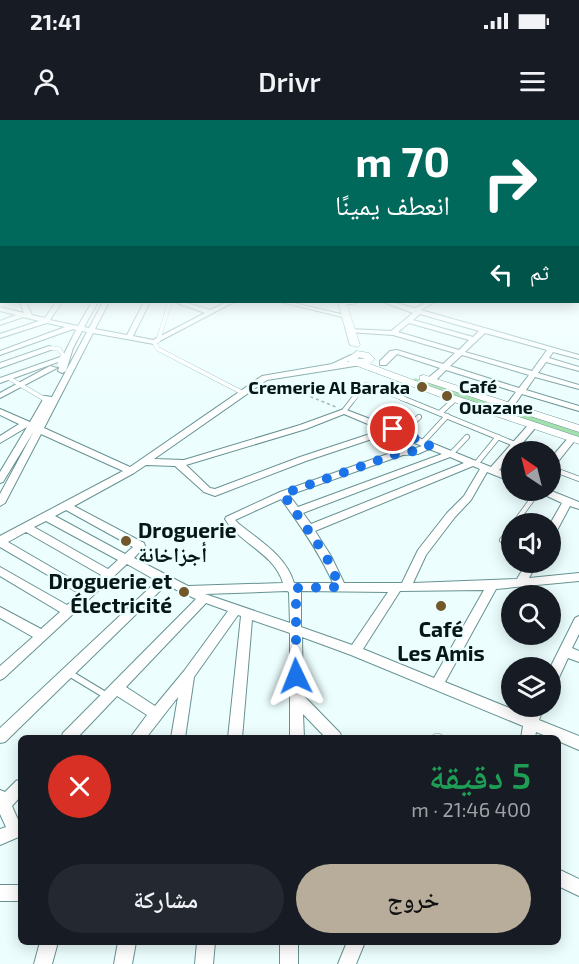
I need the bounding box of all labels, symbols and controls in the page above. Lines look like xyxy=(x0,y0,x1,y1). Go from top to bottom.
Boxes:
text: 21:41 xyxy=(30,8,81,34)
icon: person xyxy=(30,65,63,98)
text: Drivr xyxy=(258,65,321,97)
icon: menu xyxy=(516,65,549,98)
text: 70 m xyxy=(355,135,450,185)
icon: right xyxy=(471,144,549,222)
text: انعطف يمينًا xyxy=(335,188,450,220)
icon: left xyxy=(485,258,518,291)
text: ثم xyxy=(530,258,549,284)
place label: Café Ouazane xyxy=(459,375,533,418)
place label: Cremerie Al Baraka xyxy=(248,376,410,398)
marker: Cremerie Al Baraka xyxy=(415,380,429,394)
marker: Café Ouazane xyxy=(440,389,454,403)
pin xyxy=(367,403,418,454)
icon: arrive xyxy=(376,412,409,445)
north arrow xyxy=(501,441,561,501)
map controls xyxy=(501,441,561,717)
button: sound xyxy=(501,513,561,573)
place label: Droguerie أجزاخانة xyxy=(138,517,237,567)
marker: Droguerie أجزاخانة xyxy=(119,534,133,548)
place label: Droguerie et Électricité xyxy=(48,568,172,617)
marker: Droguerie et Électricité xyxy=(177,585,191,599)
button: search xyxy=(501,585,561,645)
marker: Café Les Amis xyxy=(434,599,448,613)
place label: Café Les Amis xyxy=(397,616,485,665)
position arrow xyxy=(264,644,328,708)
button: layers xyxy=(501,657,561,717)
text: 5 دقيقة xyxy=(429,753,531,796)
button: close xyxy=(48,755,111,818)
text: 400 m · 21:46 xyxy=(411,797,531,821)
button: مشاركة xyxy=(48,864,284,933)
button: خروج xyxy=(296,864,531,933)

